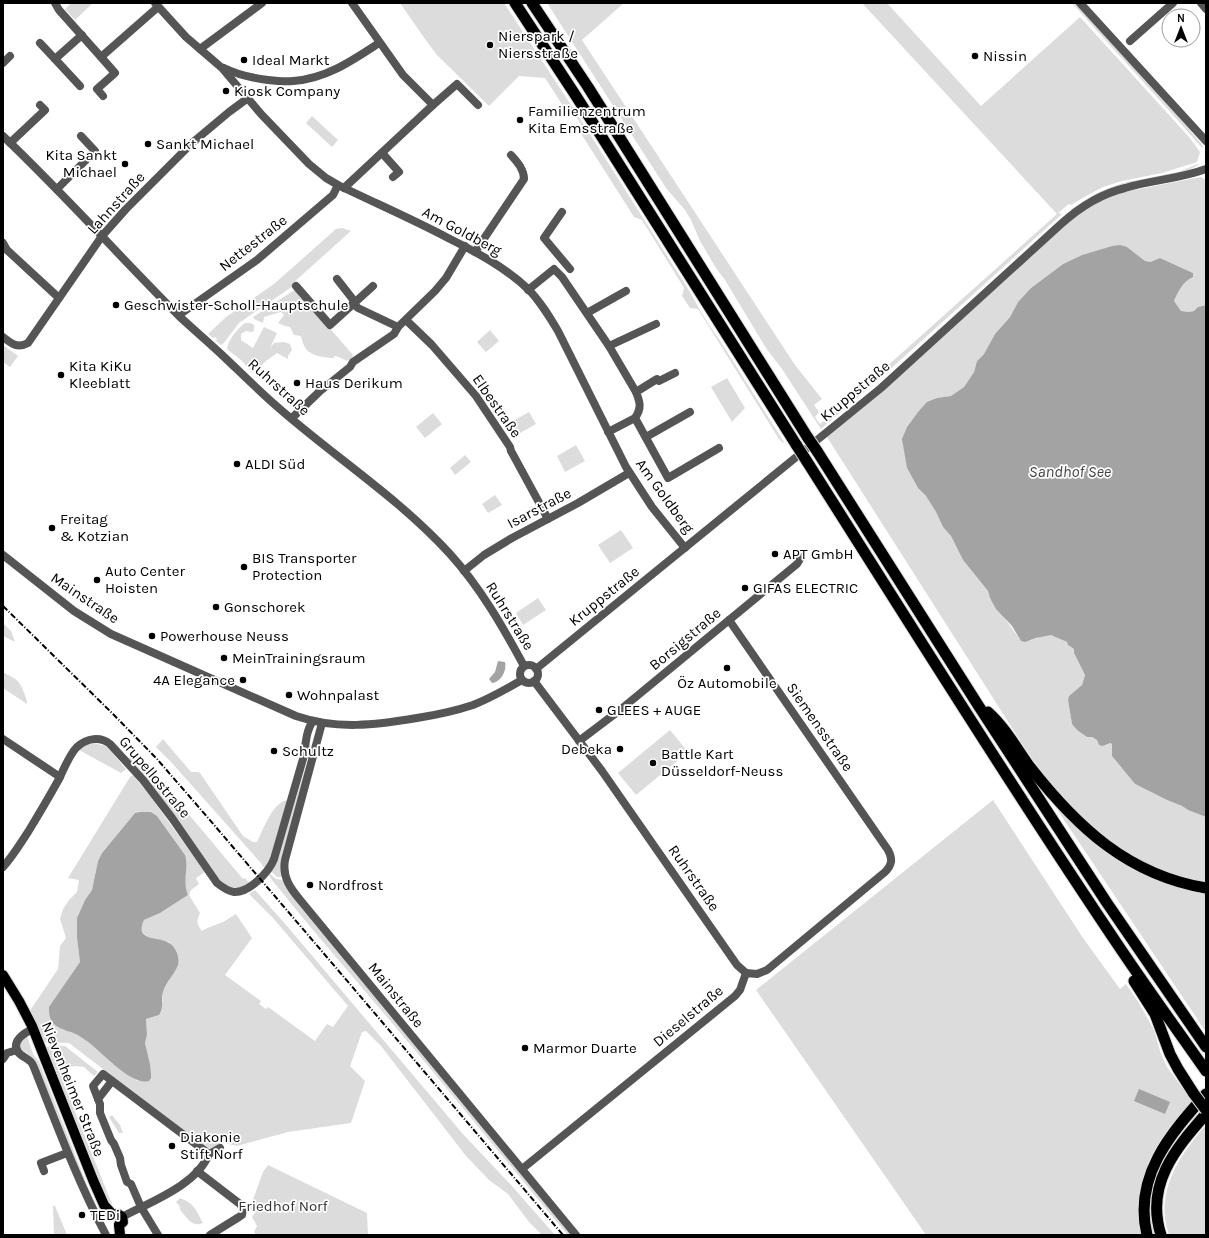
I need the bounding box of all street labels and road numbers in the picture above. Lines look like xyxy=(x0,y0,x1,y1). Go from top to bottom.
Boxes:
street label: Lahnstraße xyxy=(83,168,149,238)
street label: Am Goldberg xyxy=(419,203,505,260)
street label: Nettestraße xyxy=(216,211,290,275)
street label: Ruhrstraße xyxy=(244,355,314,419)
street label: Kruppstraße xyxy=(817,357,893,425)
street label: Elbestraße xyxy=(469,371,525,441)
street label: Am Goldberg xyxy=(632,455,698,537)
street label: Isarstraße xyxy=(504,484,574,532)
street label: Kruppstraße xyxy=(565,562,643,630)
street label: Mainstraße xyxy=(47,569,123,627)
street label: Ruhrstraße xyxy=(482,579,538,653)
street label: Borsigstraße xyxy=(646,604,724,674)
street label: Siemensstraße xyxy=(783,679,857,775)
street label: Grupellostraße xyxy=(116,732,194,822)
street label: Ruhrstraße xyxy=(665,841,723,915)
street label: Mainstraße xyxy=(364,959,428,1031)
street label: Dieselstraße xyxy=(649,981,727,1051)
street label: Nievenheimer Straße xyxy=(38,1019,108,1159)

